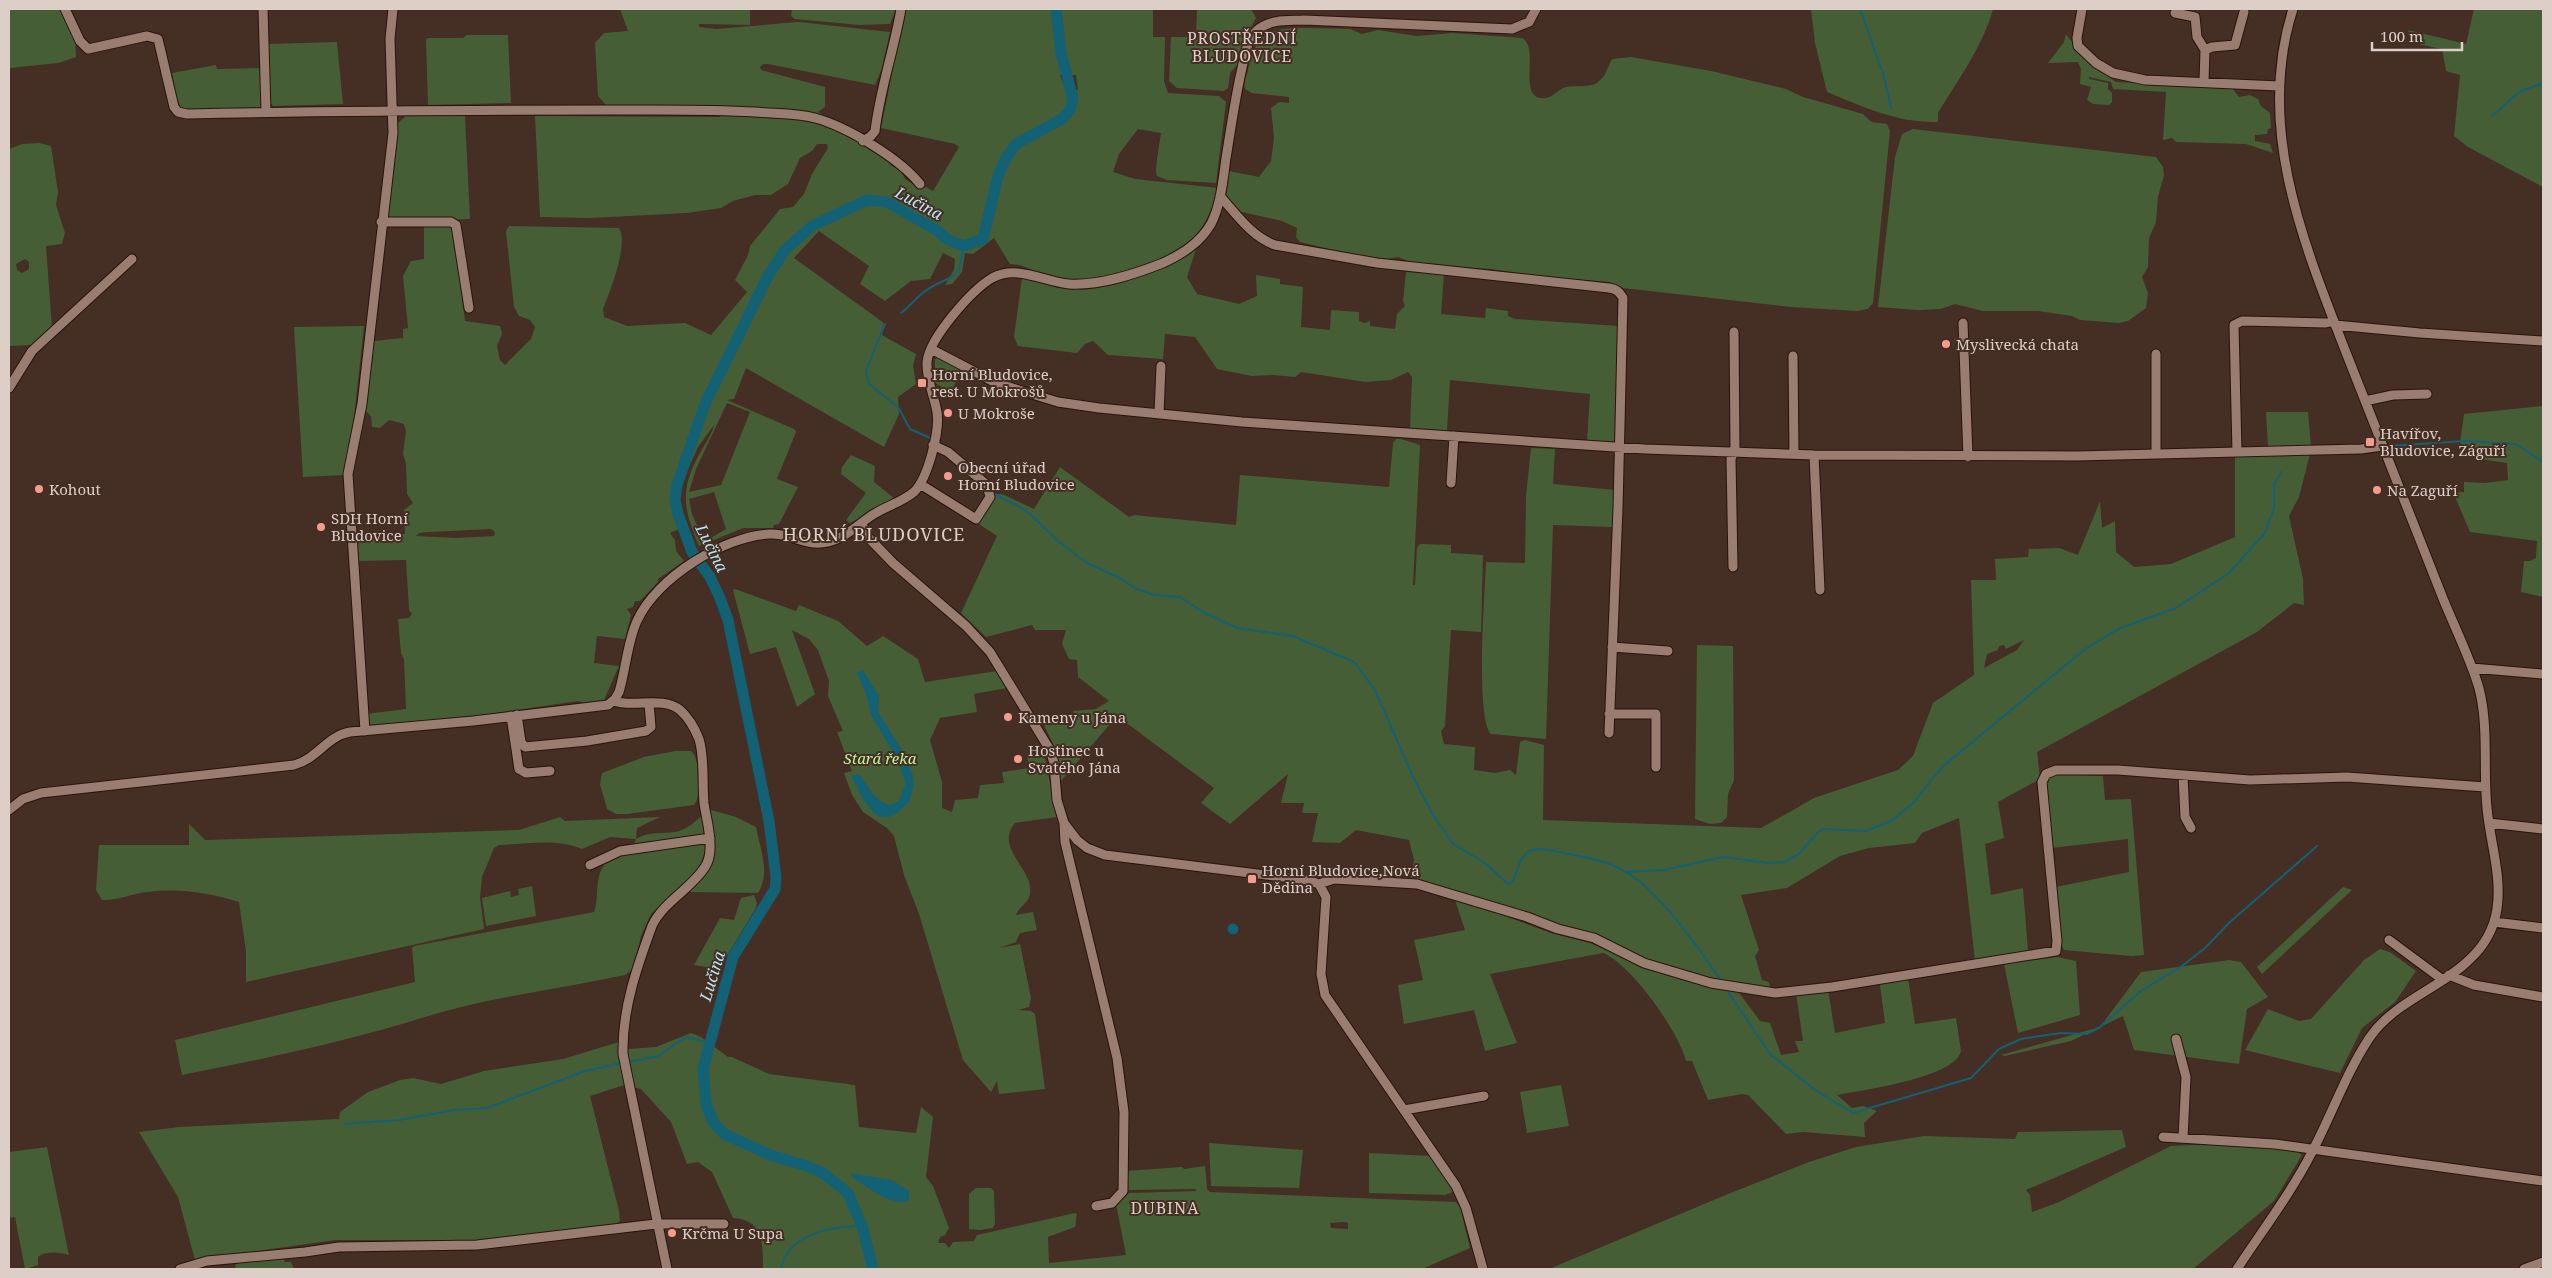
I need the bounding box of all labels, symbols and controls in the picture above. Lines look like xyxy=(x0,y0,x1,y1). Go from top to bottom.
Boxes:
scale bar xyxy=(2372,20,2462,52)
text: 100 m xyxy=(2380,26,2423,46)
district label: PROSTŘEDNÍ BLUDOVICE xyxy=(1187,27,1297,67)
water label: Lučina xyxy=(890,181,947,225)
place label: Myslivecká chata xyxy=(1956,334,2079,354)
marker: Myslivecká chata xyxy=(1940,338,1952,350)
place label: Horní Bludovice, rest. U Mokrošů xyxy=(932,364,1052,401)
marker: Horní Bludovice, rest. U Mokrošů xyxy=(916,377,928,389)
place label: U Mokroše xyxy=(958,403,1035,423)
marker: U Mokroše xyxy=(942,407,954,419)
place label: Havířov, Bludovice, Záguří xyxy=(2380,423,2505,460)
marker: Havířov, Bludovice, Záguří xyxy=(2364,436,2376,448)
place label: Obecní úřad Horní Bludovice xyxy=(958,457,1075,494)
marker: Obecní úřad Horní Bludovice xyxy=(942,470,954,482)
place label: Kohout xyxy=(49,479,101,499)
place label: Na Zaguří xyxy=(2387,480,2458,500)
marker: Kohout xyxy=(33,483,45,495)
marker: Na Zaguří xyxy=(2371,484,2383,496)
place label: SDH Horní Bludovice xyxy=(331,508,408,545)
water label: Lučina xyxy=(690,519,734,576)
marker: SDH Horní Bludovice xyxy=(315,521,327,533)
district label: HORNÍ BLUDOVICE xyxy=(783,522,965,546)
place label: Kameny u Jána xyxy=(1018,707,1126,727)
marker: Kameny u Jána xyxy=(1002,711,1014,723)
place label: Hostinec u Svatého Jána xyxy=(1028,740,1121,777)
park label: Stará řeka xyxy=(843,748,917,768)
marker: Hostinec u Svatého Jána xyxy=(1012,753,1024,765)
place label: Horní Bludovice,Nová Dědina xyxy=(1262,860,1420,897)
marker: Horní Bludovice,Nová Dědina xyxy=(1246,873,1258,885)
water label: Lučina xyxy=(694,948,730,1005)
district label: DUBINA xyxy=(1131,1197,1199,1219)
place label: Krčma U Supa xyxy=(682,1223,783,1243)
marker: Krčma U Supa xyxy=(666,1227,678,1239)

